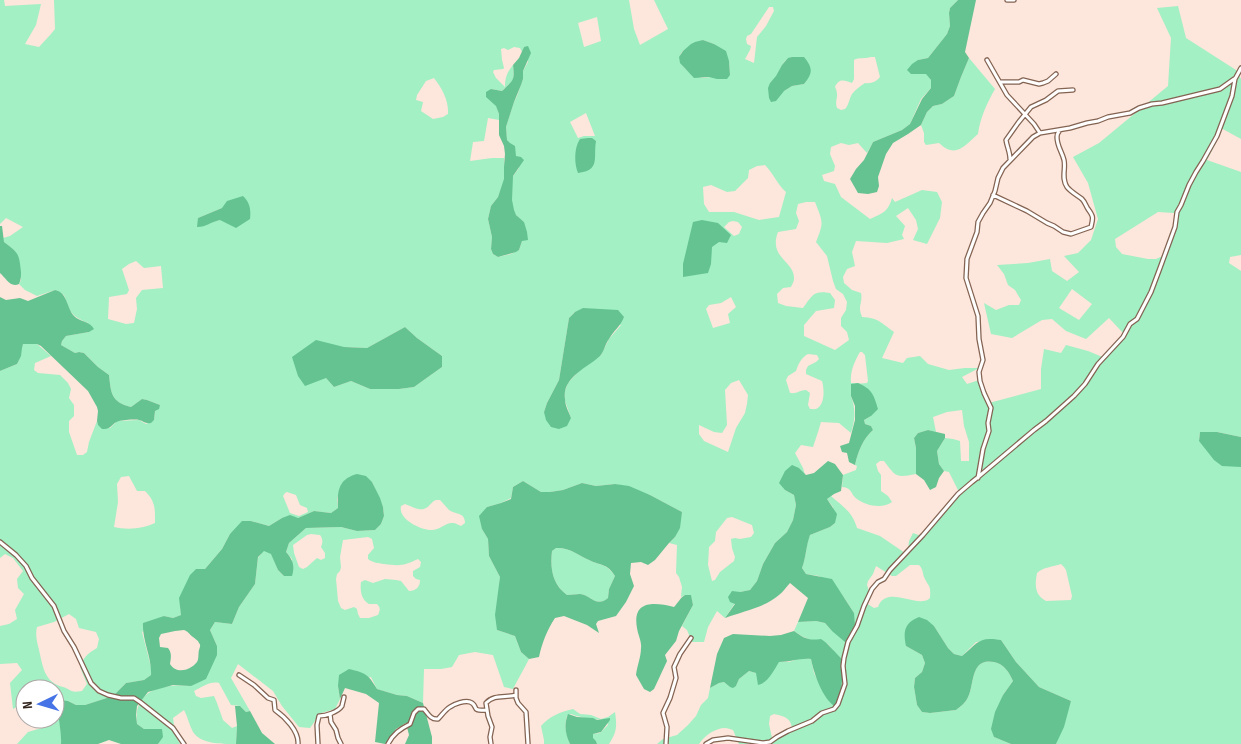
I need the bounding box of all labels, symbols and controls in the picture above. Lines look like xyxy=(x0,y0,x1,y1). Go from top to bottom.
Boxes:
north arrow xyxy=(15,679,65,729)
text: N xyxy=(19,701,36,710)

